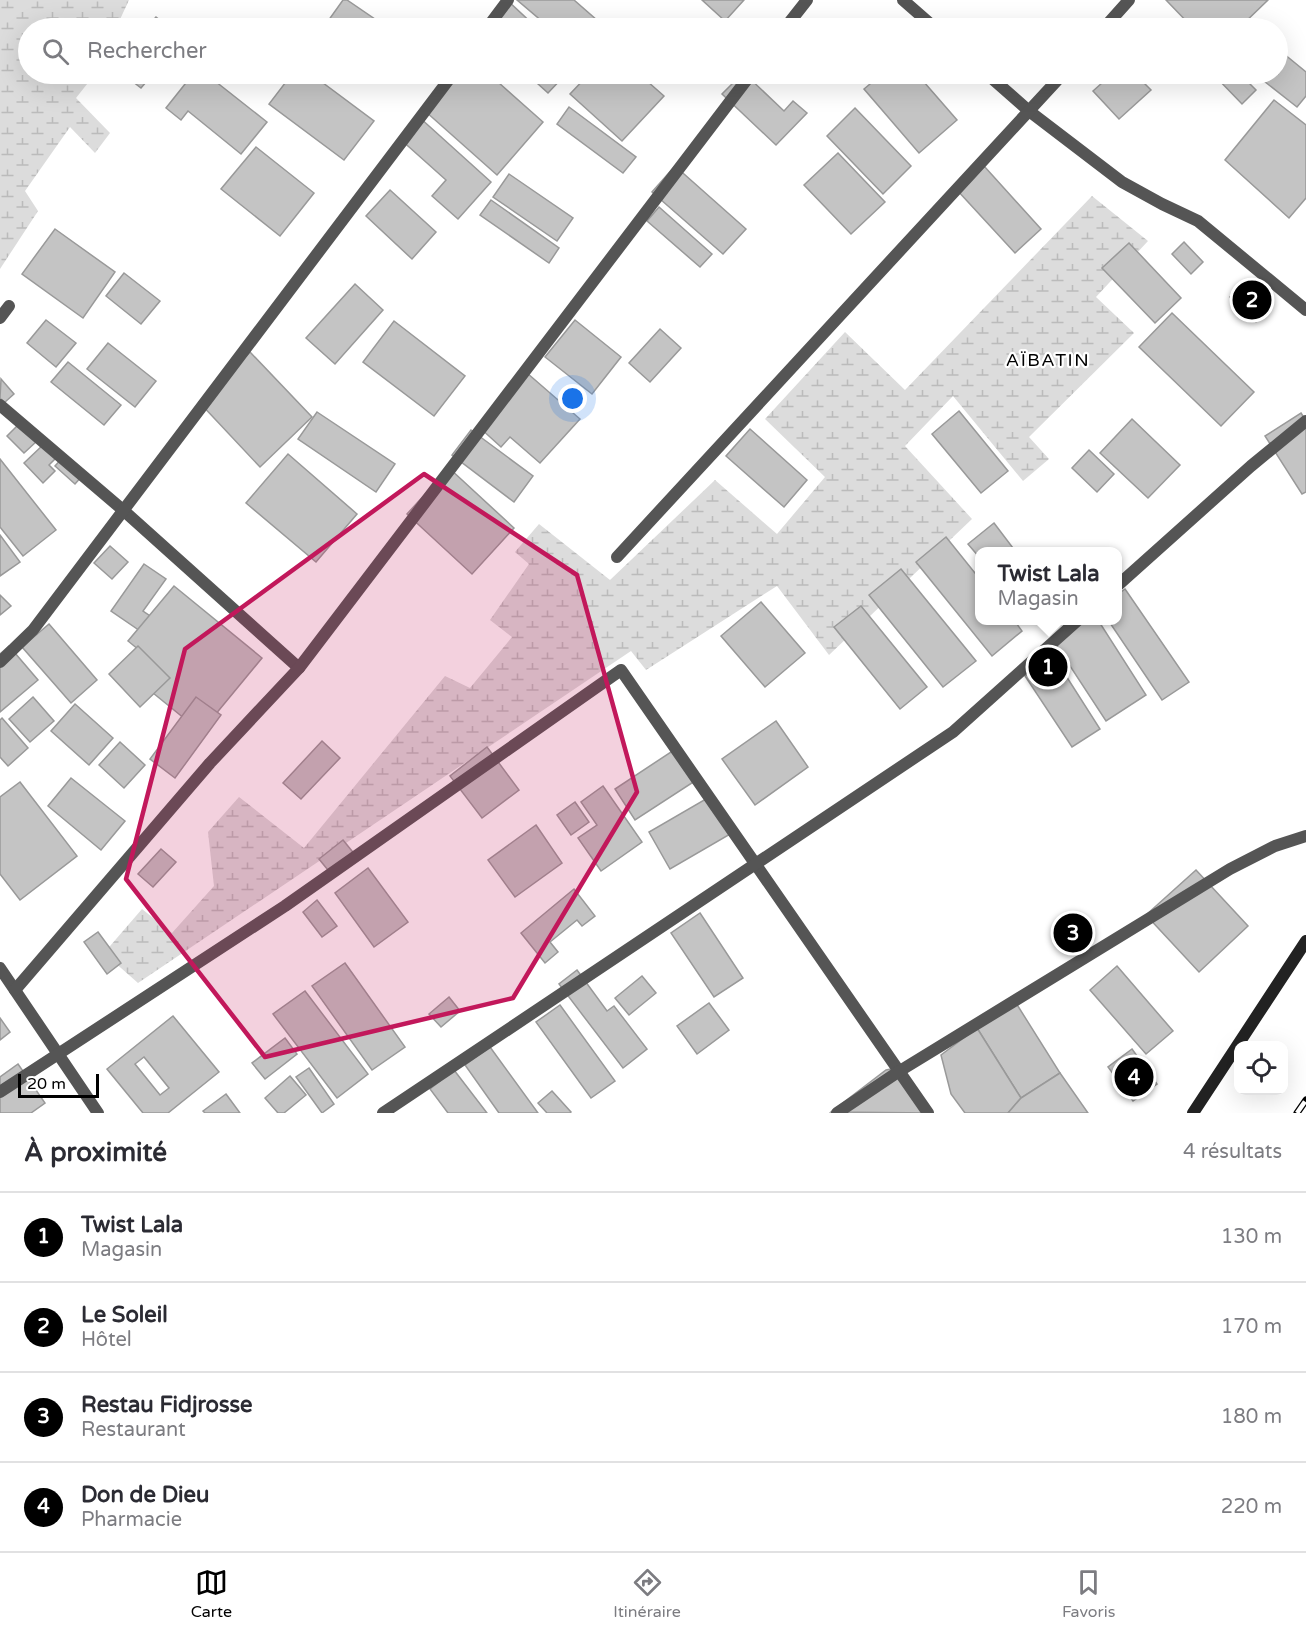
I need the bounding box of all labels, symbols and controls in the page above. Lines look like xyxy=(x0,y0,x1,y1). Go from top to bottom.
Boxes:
search box xyxy=(18,18,1288,84)
icon: search xyxy=(39,35,72,68)
text: Rechercher xyxy=(87,38,207,64)
pin: 2 xyxy=(1232,278,1272,322)
district label: AÏBATIN xyxy=(1006,349,1090,371)
your location xyxy=(558,384,587,413)
popup xyxy=(975,547,1122,625)
text: Twist Lala xyxy=(997,561,1100,587)
text: Magasin xyxy=(997,587,1079,611)
pin: 1 xyxy=(1028,644,1068,690)
pin: 3 xyxy=(1054,910,1092,956)
map controls xyxy=(1234,1041,1288,1095)
button: locate xyxy=(1234,1041,1288,1095)
pin: 4 xyxy=(1114,1054,1154,1100)
scale bar xyxy=(18,1071,99,1098)
text: 20 m xyxy=(27,1074,66,1094)
text: À proximité xyxy=(24,1137,167,1168)
text: 4 résultats xyxy=(1183,1140,1282,1164)
text: Twist Lala xyxy=(81,1212,183,1238)
text: 1 xyxy=(37,1225,50,1249)
text: 130 m xyxy=(1221,1225,1282,1249)
text: Magasin xyxy=(81,1238,162,1262)
text: Le Soleil xyxy=(81,1302,168,1328)
text: 2 xyxy=(37,1315,50,1339)
text: 170 m xyxy=(1221,1315,1282,1339)
text: Hôtel xyxy=(81,1328,132,1352)
text: Restau Fidjrosse xyxy=(81,1392,253,1418)
text: 3 xyxy=(37,1405,50,1429)
text: 180 m xyxy=(1221,1405,1282,1429)
text: Restaurant xyxy=(81,1418,186,1442)
text: Don de Dieu xyxy=(81,1482,209,1508)
text: 4 xyxy=(37,1495,50,1519)
text: 220 m xyxy=(1221,1495,1282,1519)
text: Pharmacie xyxy=(81,1508,182,1532)
tab: Carte xyxy=(191,1566,232,1622)
tab: Itinéraire xyxy=(613,1566,681,1622)
tab: Favoris xyxy=(1062,1566,1115,1622)

